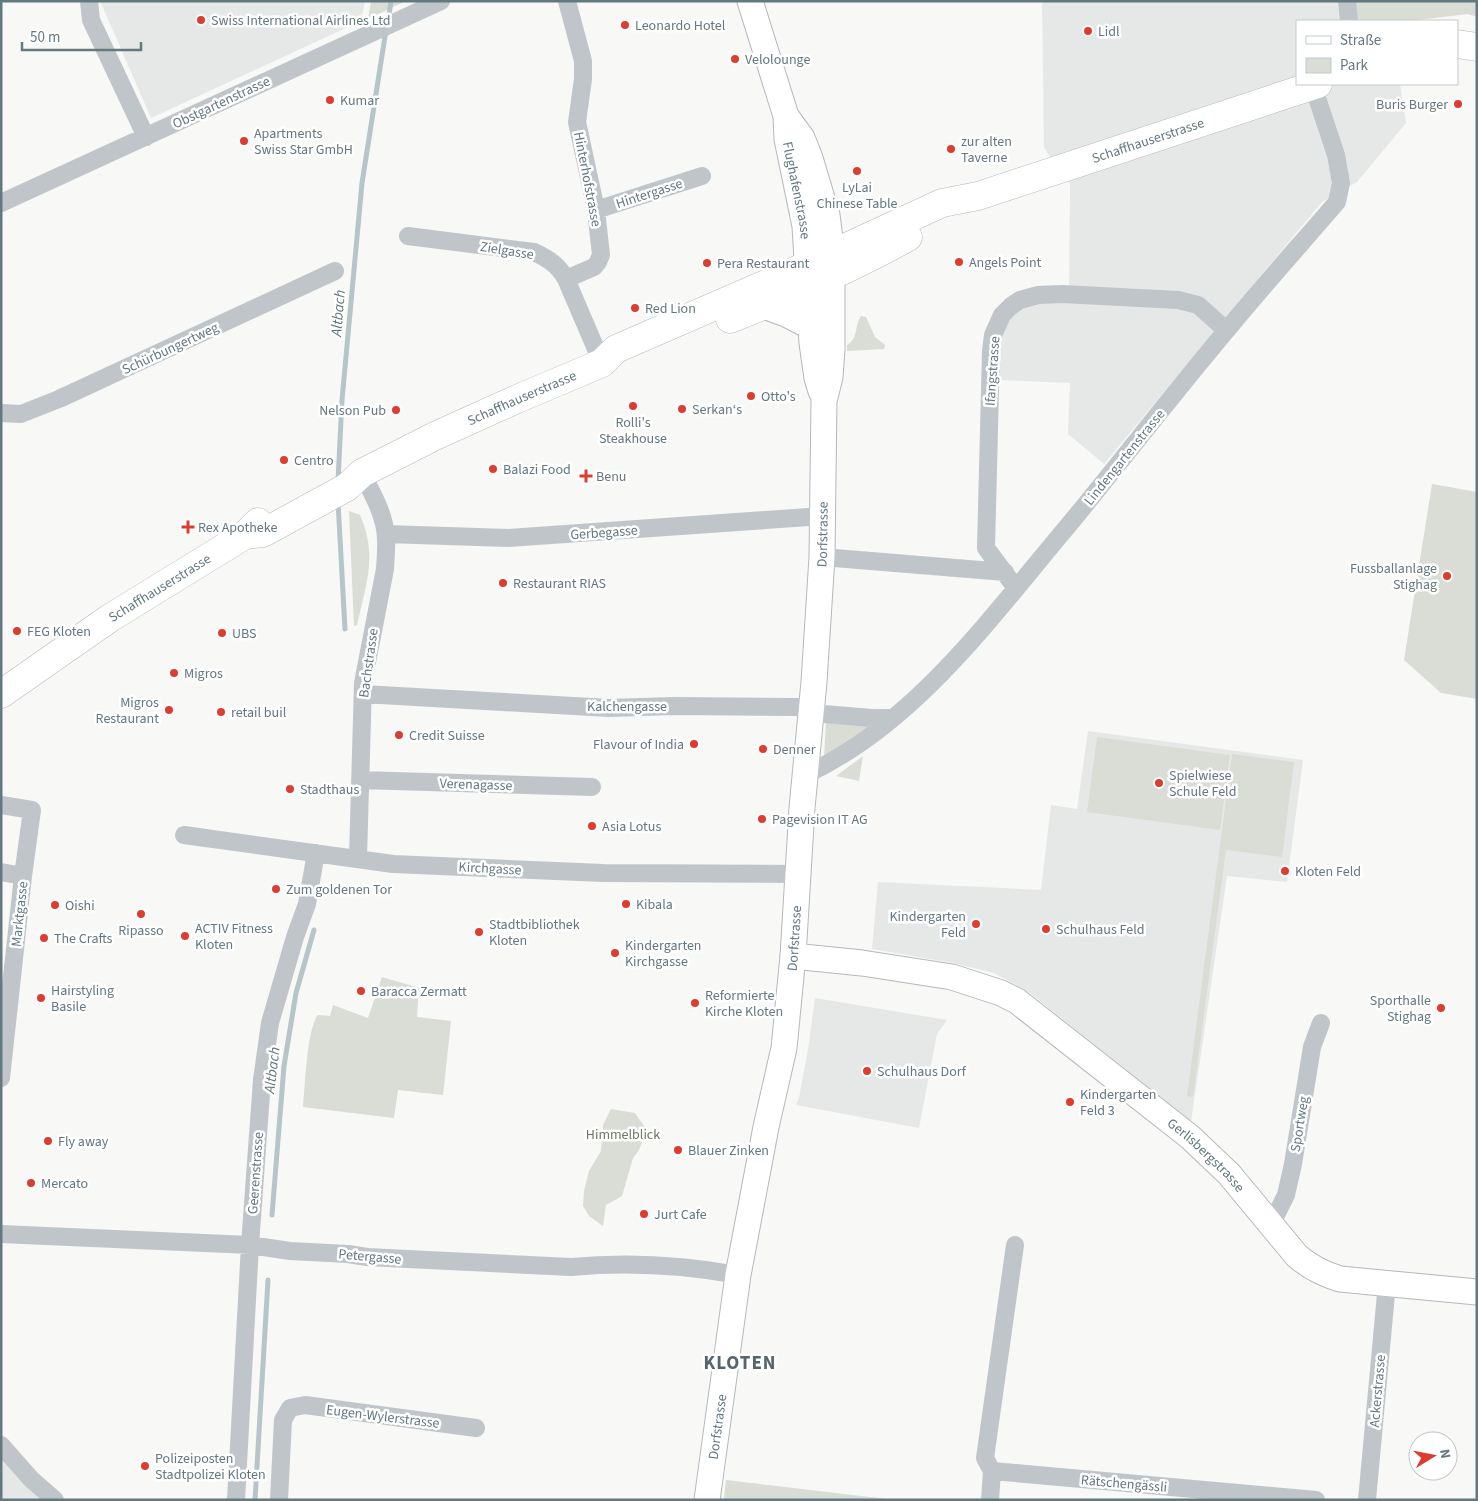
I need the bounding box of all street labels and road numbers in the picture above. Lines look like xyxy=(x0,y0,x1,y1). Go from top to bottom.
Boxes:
street label: Obstgartenstrasse xyxy=(169,71,274,134)
street label: Schaffhauserstrasse xyxy=(1089,113,1207,169)
street label: Hinterhofstrasse xyxy=(568,130,606,228)
street label: Flughafenstrasse xyxy=(777,140,815,240)
street label: Hintergasse xyxy=(613,174,685,214)
street label: Zielgasse xyxy=(479,237,535,265)
street label: Schürbungertweg xyxy=(119,318,222,380)
street label: Ifangstrasse xyxy=(981,335,1005,407)
street label: Schaffhauserstrasse xyxy=(464,366,580,431)
street label: Lindengartenstrasse xyxy=(1080,405,1170,510)
street label: Dorfstrasse xyxy=(812,501,834,568)
street label: Gerbegasse xyxy=(570,521,639,545)
street label: Schaffhauserstrasse xyxy=(105,549,215,628)
street label: Bachstrasse xyxy=(354,627,384,699)
street label: Kalchengasse xyxy=(587,697,667,717)
street label: Verenagasse xyxy=(439,774,513,796)
street label: Kirchgasse xyxy=(458,857,522,881)
street label: Marktgasse xyxy=(7,880,33,948)
street label: Dorfstrasse xyxy=(783,905,807,972)
street label: Sportweg xyxy=(1286,1095,1314,1154)
street label: Gerlisbergstrasse xyxy=(1163,1114,1249,1197)
street label: Geerenstrasse xyxy=(243,1131,269,1215)
street label: Petergasse xyxy=(338,1244,402,1270)
street label: Ackerstrasse xyxy=(1365,1354,1391,1428)
street label: Dorfstrasse xyxy=(704,1393,732,1461)
street label: Eugen-Wylerstrasse xyxy=(325,1400,441,1434)
street label: Rätschengässli xyxy=(1080,1470,1168,1498)

